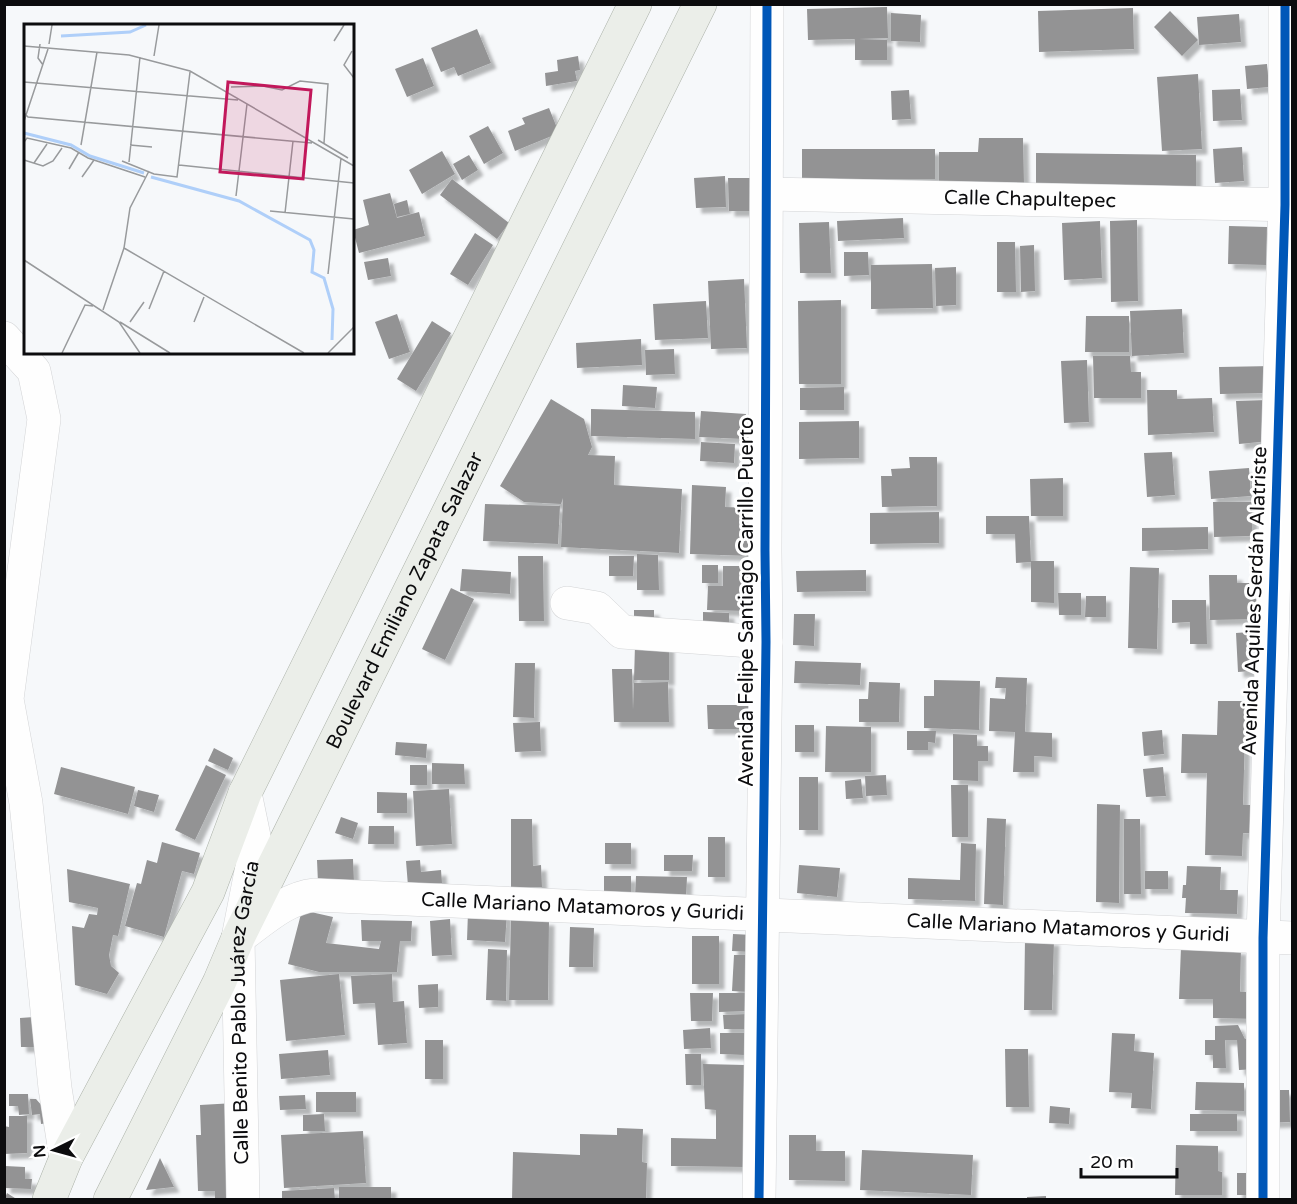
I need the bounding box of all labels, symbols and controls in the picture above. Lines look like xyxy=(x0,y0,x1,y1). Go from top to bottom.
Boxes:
inset map xyxy=(24,24,354,354)
street label: Calle Chapultepec xyxy=(944,186,1116,213)
street label: Avenida Felipe Santiago Carrillo Puerto xyxy=(735,417,759,787)
street label: Avenida Aquiles Serdán Alatriste xyxy=(1238,446,1272,756)
street label: Boulevard Emiliano Zapata Salazar xyxy=(321,448,489,753)
street label: Calle Benito Pablo Juárez García xyxy=(226,859,265,1165)
street label: Calle Mariano Matamoros y Guridi xyxy=(420,888,744,926)
street label: Calle Mariano Matamoros y Guridi xyxy=(906,909,1230,947)
north arrow xyxy=(24,1120,84,1180)
scale bar xyxy=(1081,1141,1177,1179)
text: N xyxy=(30,1144,51,1158)
text: 20 m xyxy=(1090,1151,1134,1173)

